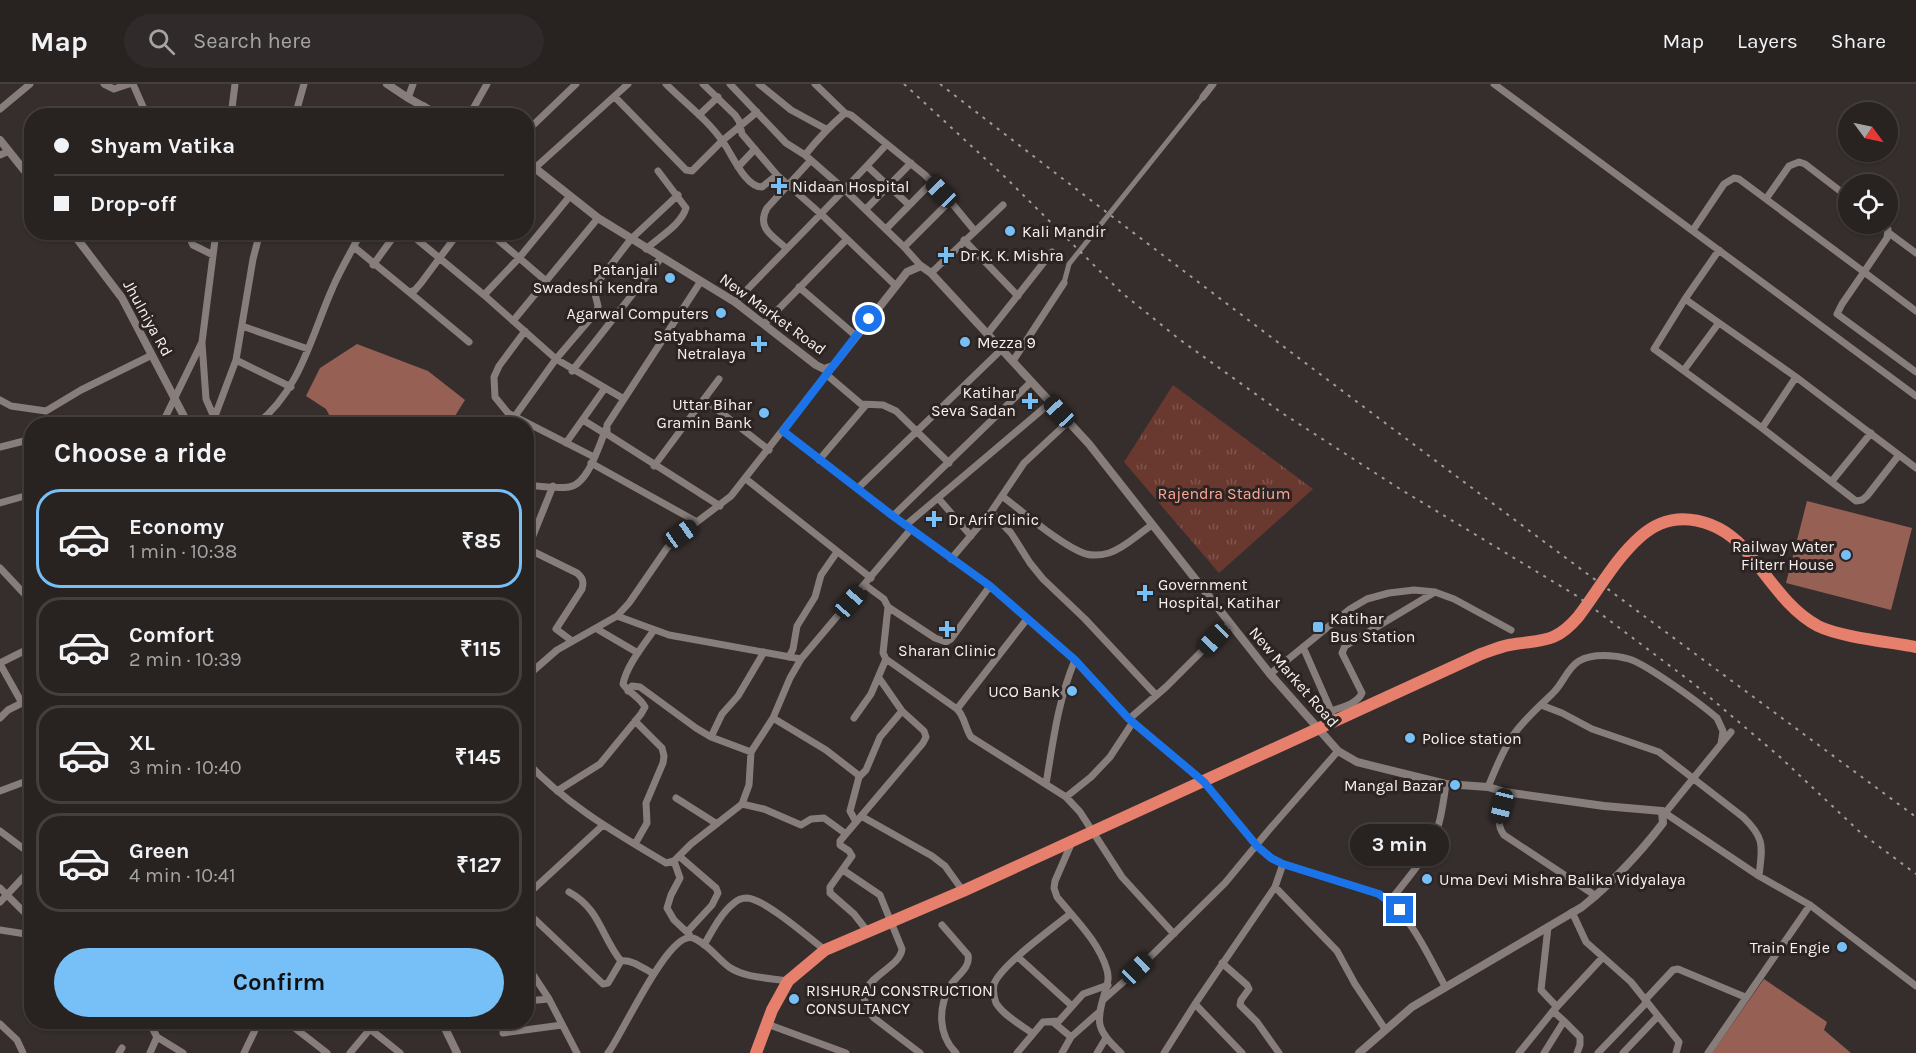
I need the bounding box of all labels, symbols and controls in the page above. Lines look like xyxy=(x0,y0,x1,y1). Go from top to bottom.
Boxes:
search box xyxy=(124,14,544,68)
text: Map xyxy=(30,25,88,58)
icon: search xyxy=(145,25,178,58)
text: Search here xyxy=(193,28,311,54)
text: Map xyxy=(1662,29,1704,53)
text: Layers xyxy=(1737,29,1798,53)
text: Share xyxy=(1831,29,1886,53)
north arrow xyxy=(1838,102,1898,162)
map controls xyxy=(1838,102,1898,234)
text: Shyam Vatika xyxy=(90,133,235,159)
car xyxy=(922,173,960,211)
button: locate xyxy=(1838,174,1898,234)
marker: Nidaan Hospital xyxy=(770,177,788,195)
place label: Nidaan Hospital xyxy=(792,177,910,196)
text: Drop-off xyxy=(90,191,176,217)
place label: Kali Mandir xyxy=(1022,222,1106,241)
marker: Kali Mandir xyxy=(1003,224,1017,238)
marker: Dr K. K. Mishra xyxy=(937,246,955,264)
place label: Dr K. K. Mishra xyxy=(960,246,1064,265)
place label: Patanjali Swadeshi kendra xyxy=(533,260,658,297)
street label: New Market Road xyxy=(716,269,830,359)
marker: Patanjali Swadeshi kendra xyxy=(663,271,677,285)
street label: Jhulniya Rd xyxy=(119,277,177,359)
place label: Agarwal Computers xyxy=(567,304,709,323)
route start xyxy=(855,305,882,332)
marker: Agarwal Computers xyxy=(714,306,728,320)
place label: Satyabhama Netralaya xyxy=(654,326,746,363)
place label: Mezza 9 xyxy=(977,333,1036,352)
marker: Satyabhama Netralaya xyxy=(750,335,768,353)
marker: Mezza 9 xyxy=(958,335,972,349)
place label: Katihar Seva Sadan xyxy=(931,383,1016,420)
marker: Katihar Seva Sadan xyxy=(1021,392,1039,410)
car xyxy=(1040,393,1078,431)
place label: Uttar Bihar Gramin Bank xyxy=(656,395,752,432)
marker: Uttar Bihar Gramin Bank xyxy=(757,406,771,420)
text: Choose a ride xyxy=(54,437,227,469)
park label: Rajendra Stadium xyxy=(1158,484,1290,503)
marker: Dr Arif Clinic xyxy=(925,510,943,528)
place label: Dr Arif Clinic xyxy=(948,510,1039,529)
icon: car xyxy=(57,512,111,566)
text: Economy xyxy=(129,514,224,540)
car xyxy=(661,516,701,552)
text: ₹85 xyxy=(461,528,501,554)
place label: Railway Water Filterr House xyxy=(1732,537,1834,574)
text: 1 min · 10:38 xyxy=(129,540,237,563)
marker: Railway Water Filterr House xyxy=(1839,548,1853,562)
place label: Government Hospital, Katihar xyxy=(1158,575,1280,612)
car xyxy=(831,583,869,621)
marker: Government Hospital, Katihar xyxy=(1136,584,1154,602)
place label: Katihar Bus Station xyxy=(1330,609,1416,646)
icon: car xyxy=(57,620,111,674)
marker: Sharan Clinic xyxy=(938,620,956,638)
car xyxy=(1195,620,1233,658)
marker: Katihar Bus Station xyxy=(1311,620,1325,634)
text: Comfort xyxy=(129,622,214,648)
street label: New Market Road xyxy=(1245,623,1343,731)
text: ₹115 xyxy=(460,636,501,662)
place label: Sharan Clinic xyxy=(898,641,996,660)
text: 2 min · 10:39 xyxy=(129,648,242,671)
place label: UCO Bank xyxy=(988,682,1060,701)
marker: UCO Bank xyxy=(1065,684,1079,698)
icon: car xyxy=(57,728,111,782)
place label: Police station xyxy=(1422,729,1522,748)
text: XL xyxy=(129,730,155,756)
marker: Police station xyxy=(1403,731,1417,745)
text: ₹145 xyxy=(455,744,501,770)
text: 3 min · 10:40 xyxy=(129,756,242,779)
place label: Mangal Bazar xyxy=(1344,776,1443,795)
marker: Mangal Bazar xyxy=(1448,778,1462,792)
car xyxy=(1489,786,1515,826)
callout: 3 min xyxy=(1350,823,1450,865)
text: 3 min xyxy=(1372,833,1427,856)
icon: car xyxy=(57,836,111,890)
text: Green xyxy=(129,838,190,864)
text: ₹127 xyxy=(456,852,501,878)
text: 4 min · 10:41 xyxy=(129,864,236,887)
place label: Uma Devi Mishra Balika Vidyalaya xyxy=(1439,870,1686,889)
marker: Uma Devi Mishra Balika Vidyalaya xyxy=(1420,872,1434,886)
route end xyxy=(1386,896,1413,923)
place label: Train Engie xyxy=(1750,938,1830,957)
marker: Train Engie xyxy=(1835,940,1849,954)
button: Confirm xyxy=(54,948,504,1017)
car xyxy=(1118,950,1156,988)
place label: RISHURAJ CONSTRUCTION CONSULTANCY xyxy=(806,981,993,1018)
marker: RISHURAJ CONSTRUCTION CONSULTANCY xyxy=(787,992,801,1006)

